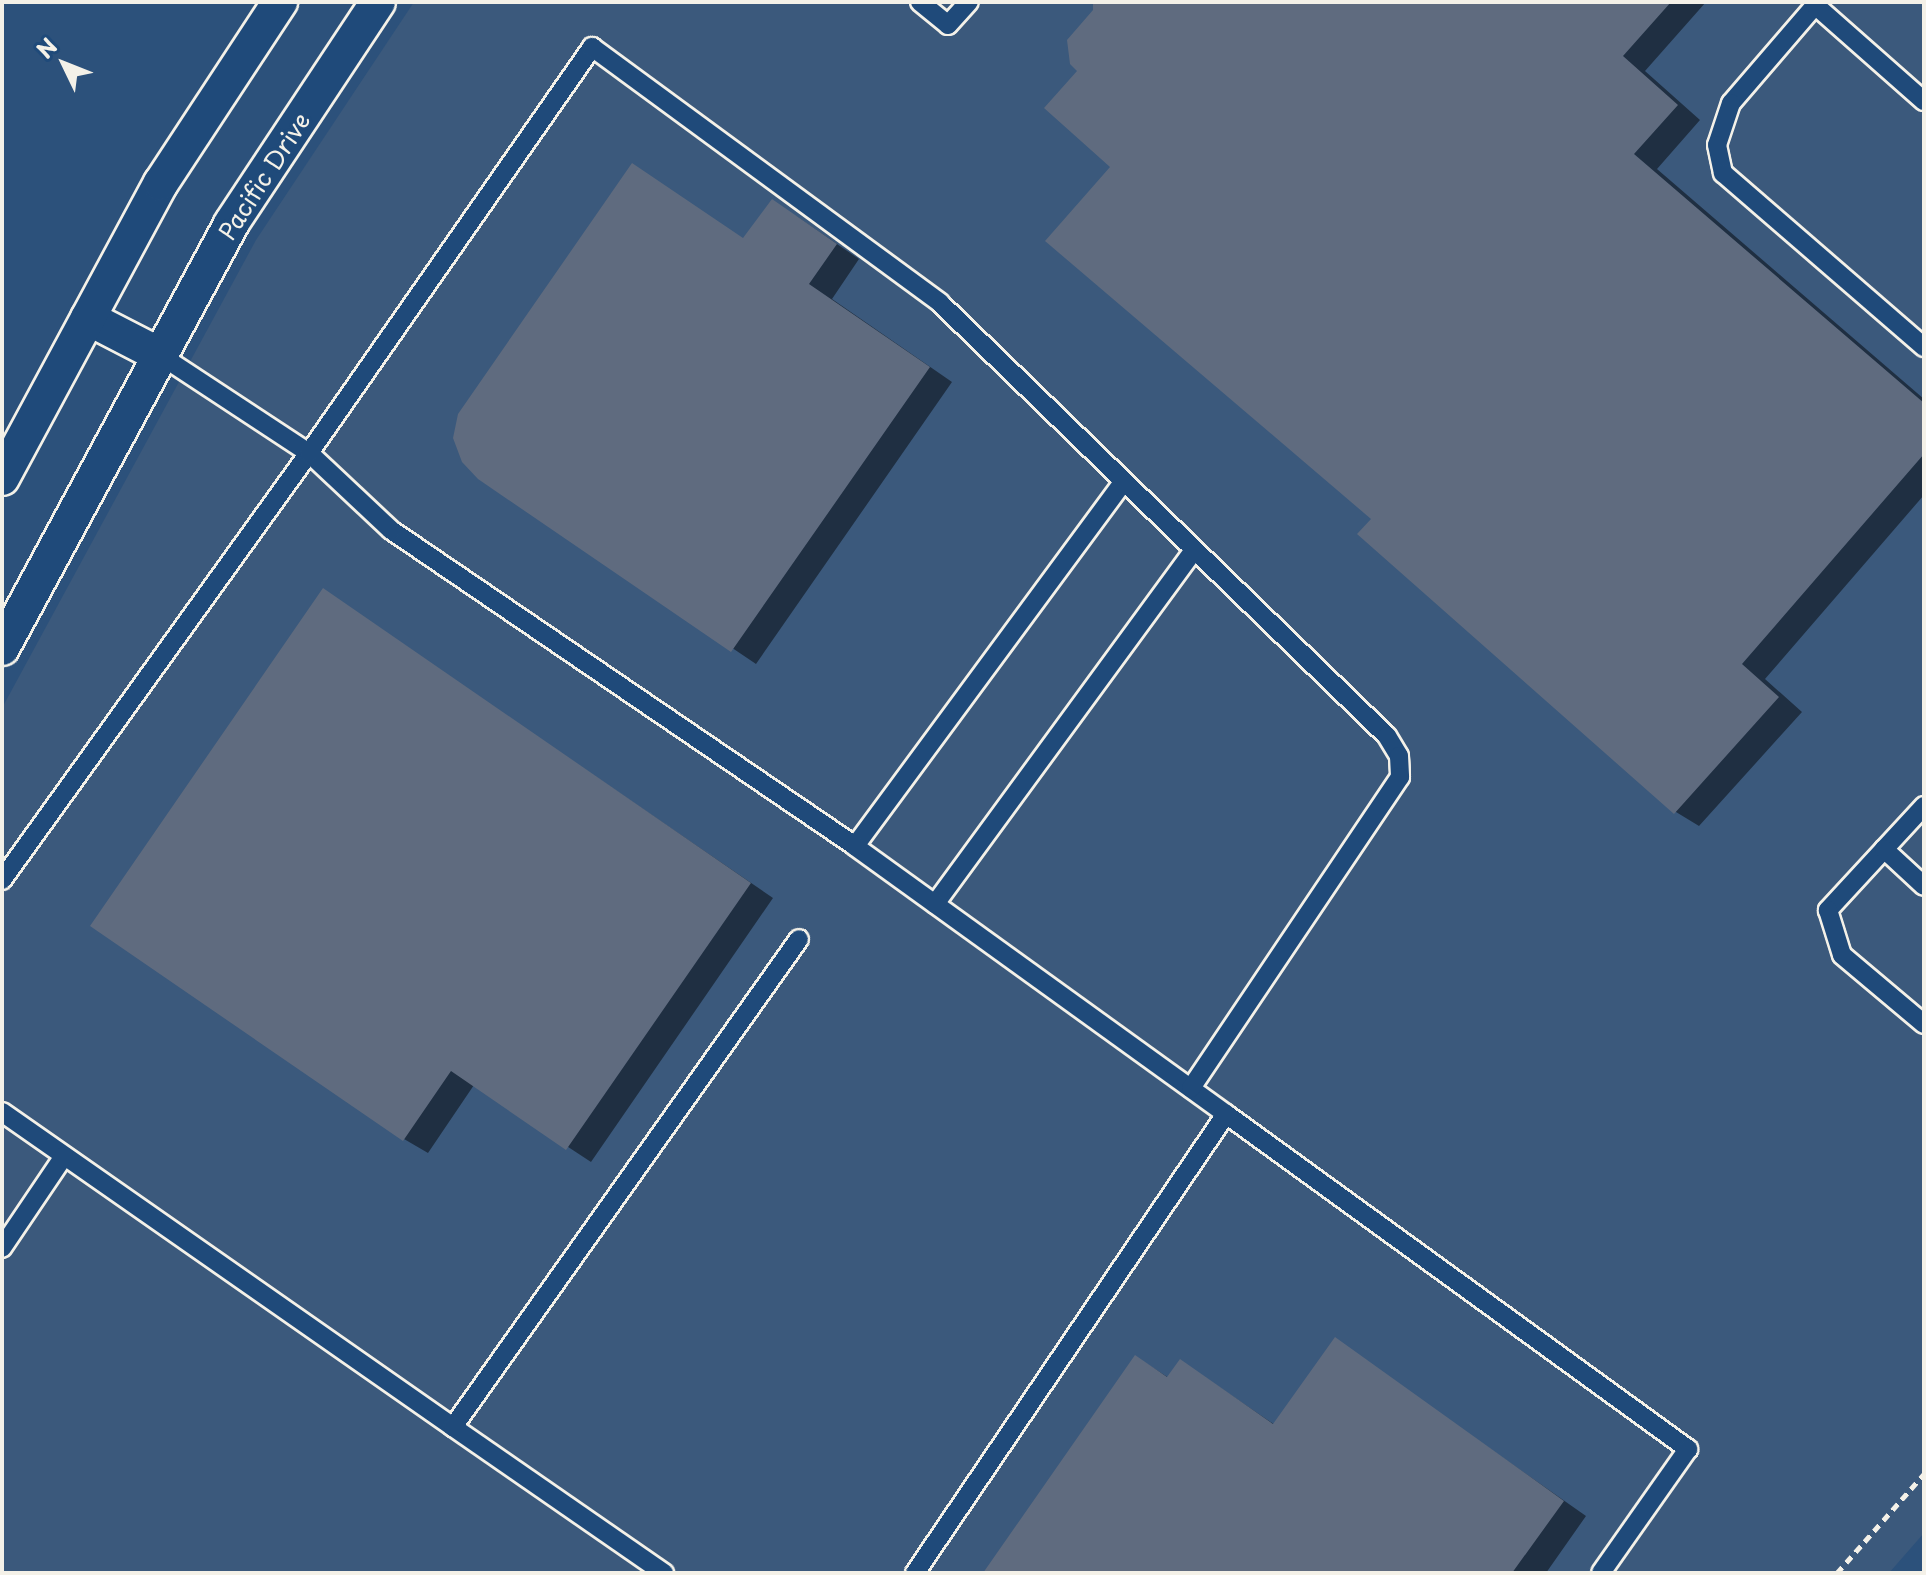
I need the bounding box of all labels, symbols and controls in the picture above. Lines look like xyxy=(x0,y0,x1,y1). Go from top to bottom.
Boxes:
north arrow xyxy=(24,24,104,104)
text: N xyxy=(28,30,64,65)
street label: Pacific Drive xyxy=(212,107,316,245)

